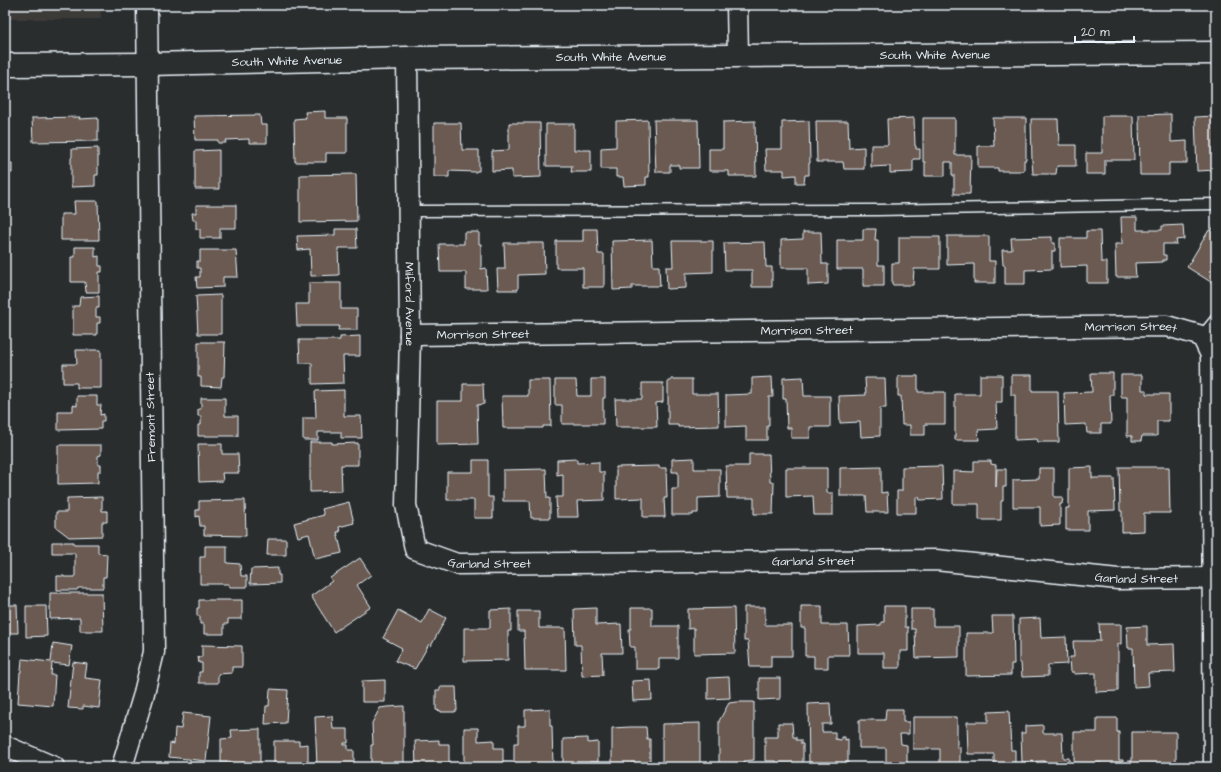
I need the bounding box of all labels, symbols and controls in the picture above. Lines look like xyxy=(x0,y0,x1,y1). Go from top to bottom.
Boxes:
scale bar xyxy=(1075,18,1134,44)
text: 20 m xyxy=(1081,24,1110,41)
street label: South White Avenue xyxy=(880,46,991,64)
street label: South White Avenue xyxy=(556,48,667,66)
street label: South White Avenue xyxy=(232,51,343,71)
street label: Milford Avenue xyxy=(401,262,419,347)
street label: Morrison Street xyxy=(1085,317,1179,337)
street label: Morrison Street xyxy=(761,321,853,339)
street label: Morrison Street xyxy=(437,325,529,343)
street label: Fremont Street xyxy=(142,372,160,462)
street label: Garland Street xyxy=(772,552,855,570)
street label: Garland Street xyxy=(446,553,531,573)
street label: Garland Street xyxy=(1094,568,1178,588)

